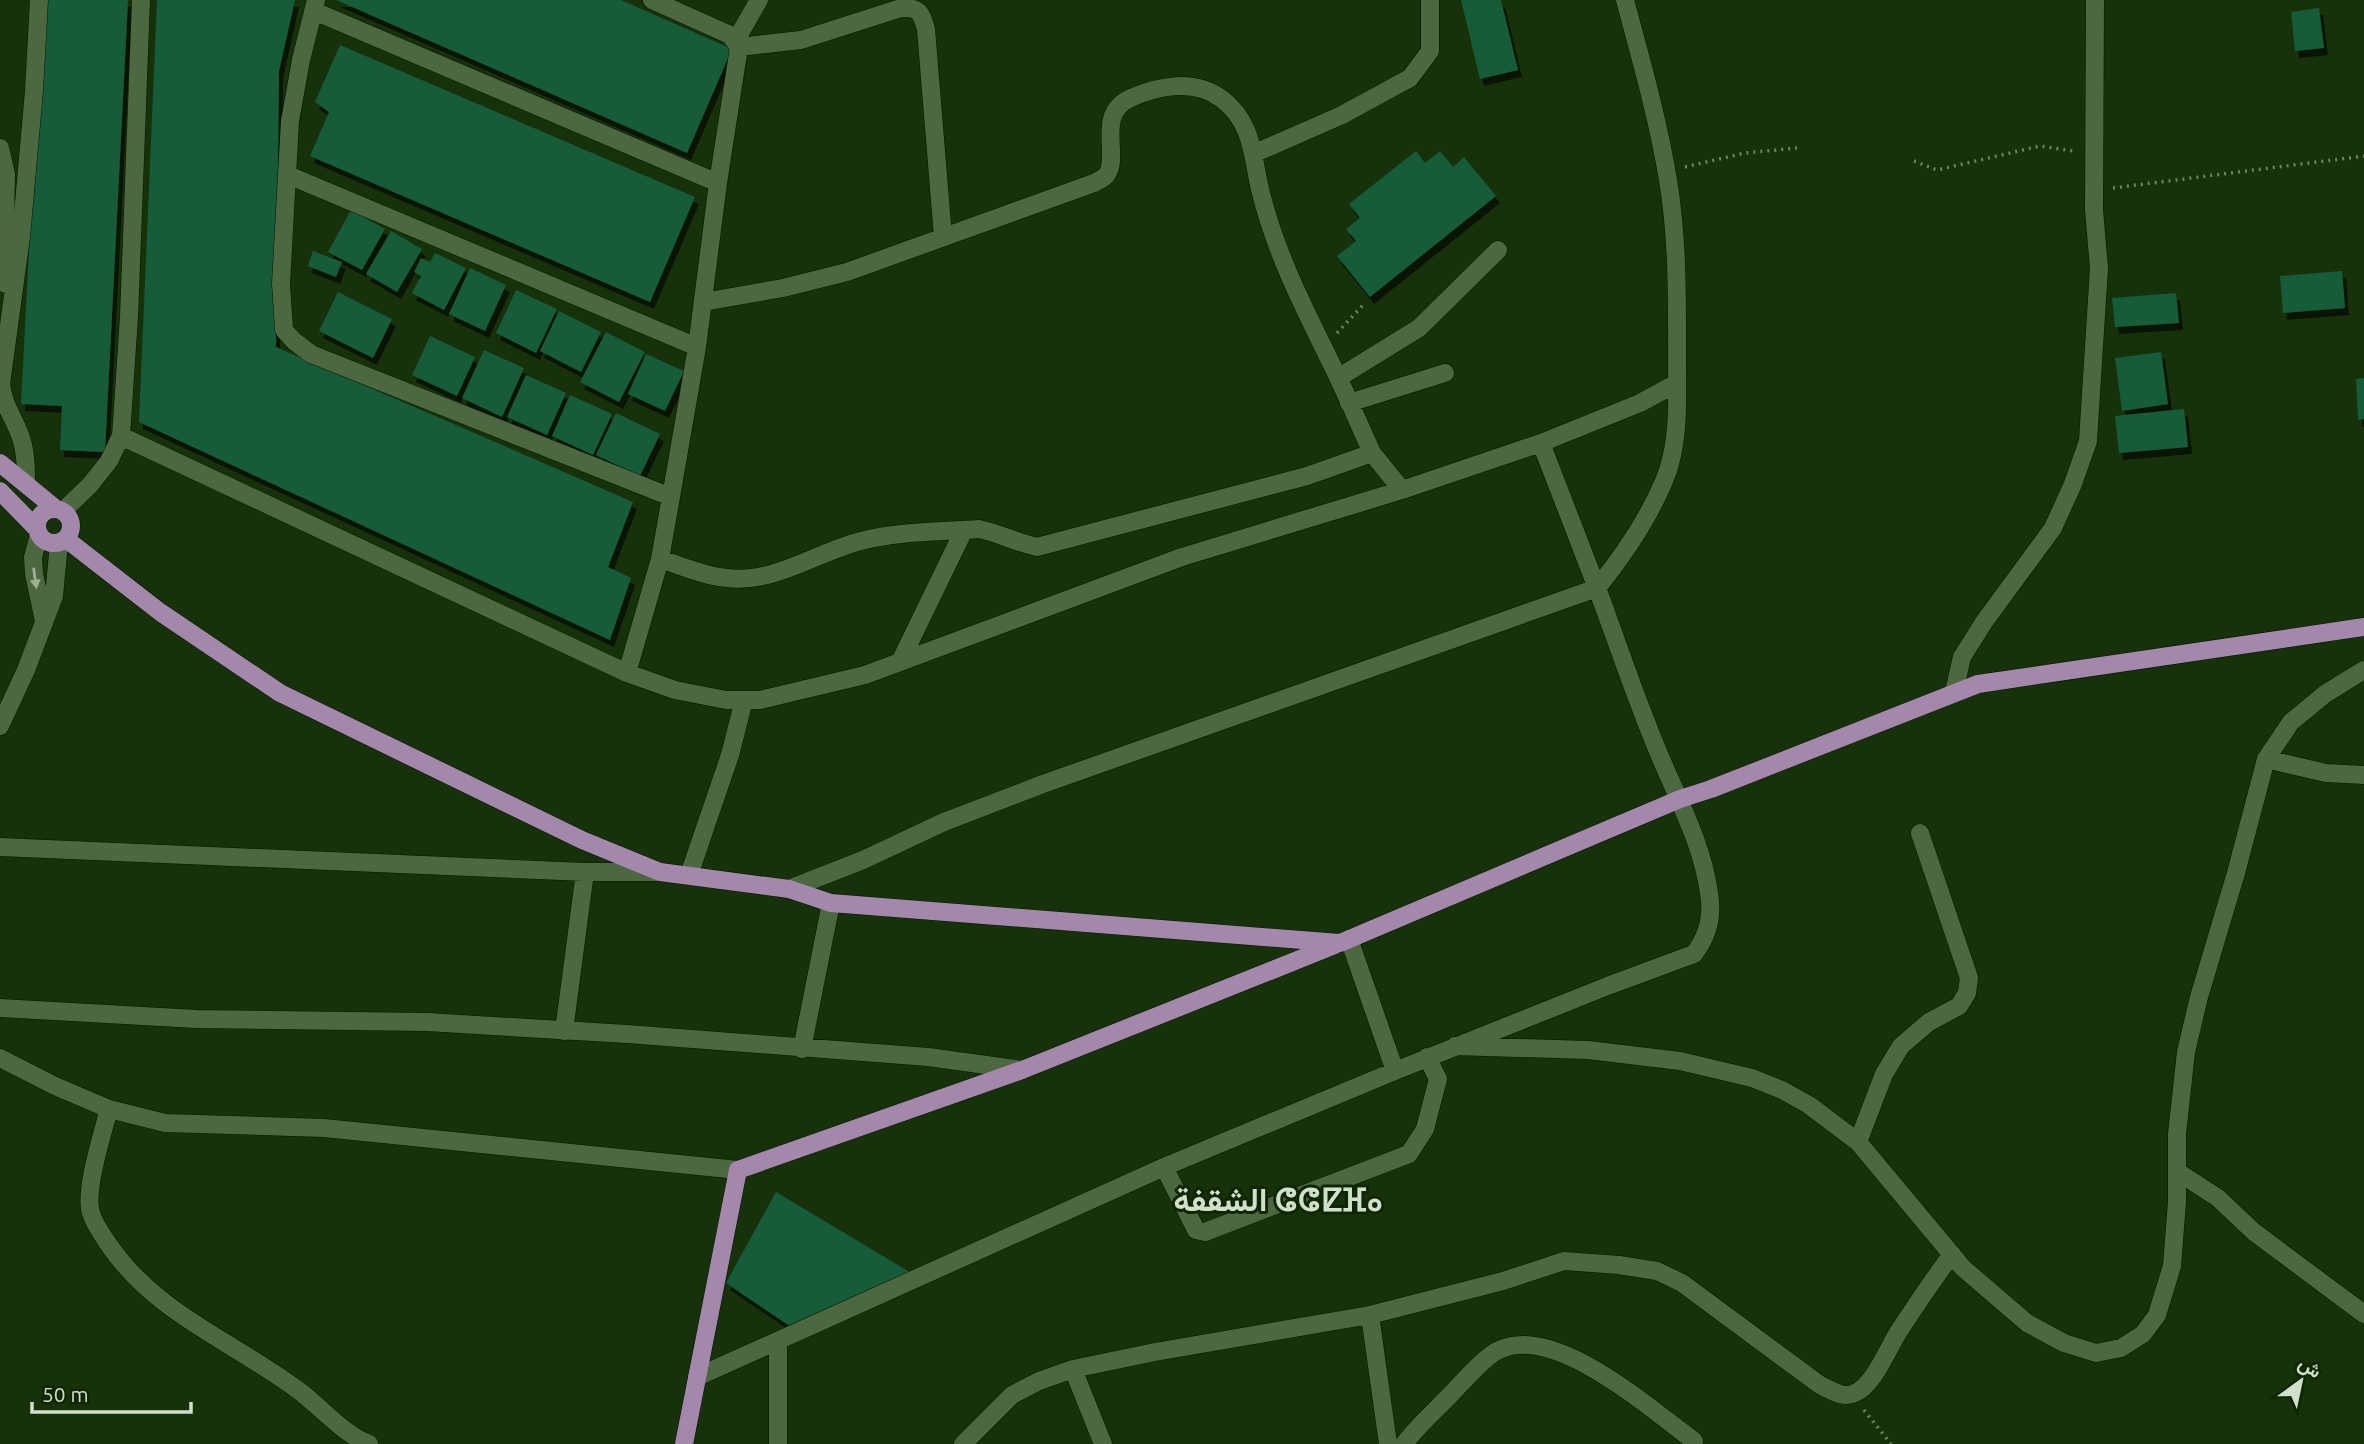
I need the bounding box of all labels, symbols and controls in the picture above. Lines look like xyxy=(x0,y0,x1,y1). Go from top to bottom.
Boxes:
one-way arrow xyxy=(30,567,41,589)
district label: الشقفة ⵛⵛⵇⴼⴰ xyxy=(1173,1181,1383,1217)
north arrow xyxy=(2266,1346,2336,1416)
text: ش xyxy=(2294,1351,2326,1383)
scale bar xyxy=(32,1370,191,1414)
text: 50 m xyxy=(42,1382,89,1406)

